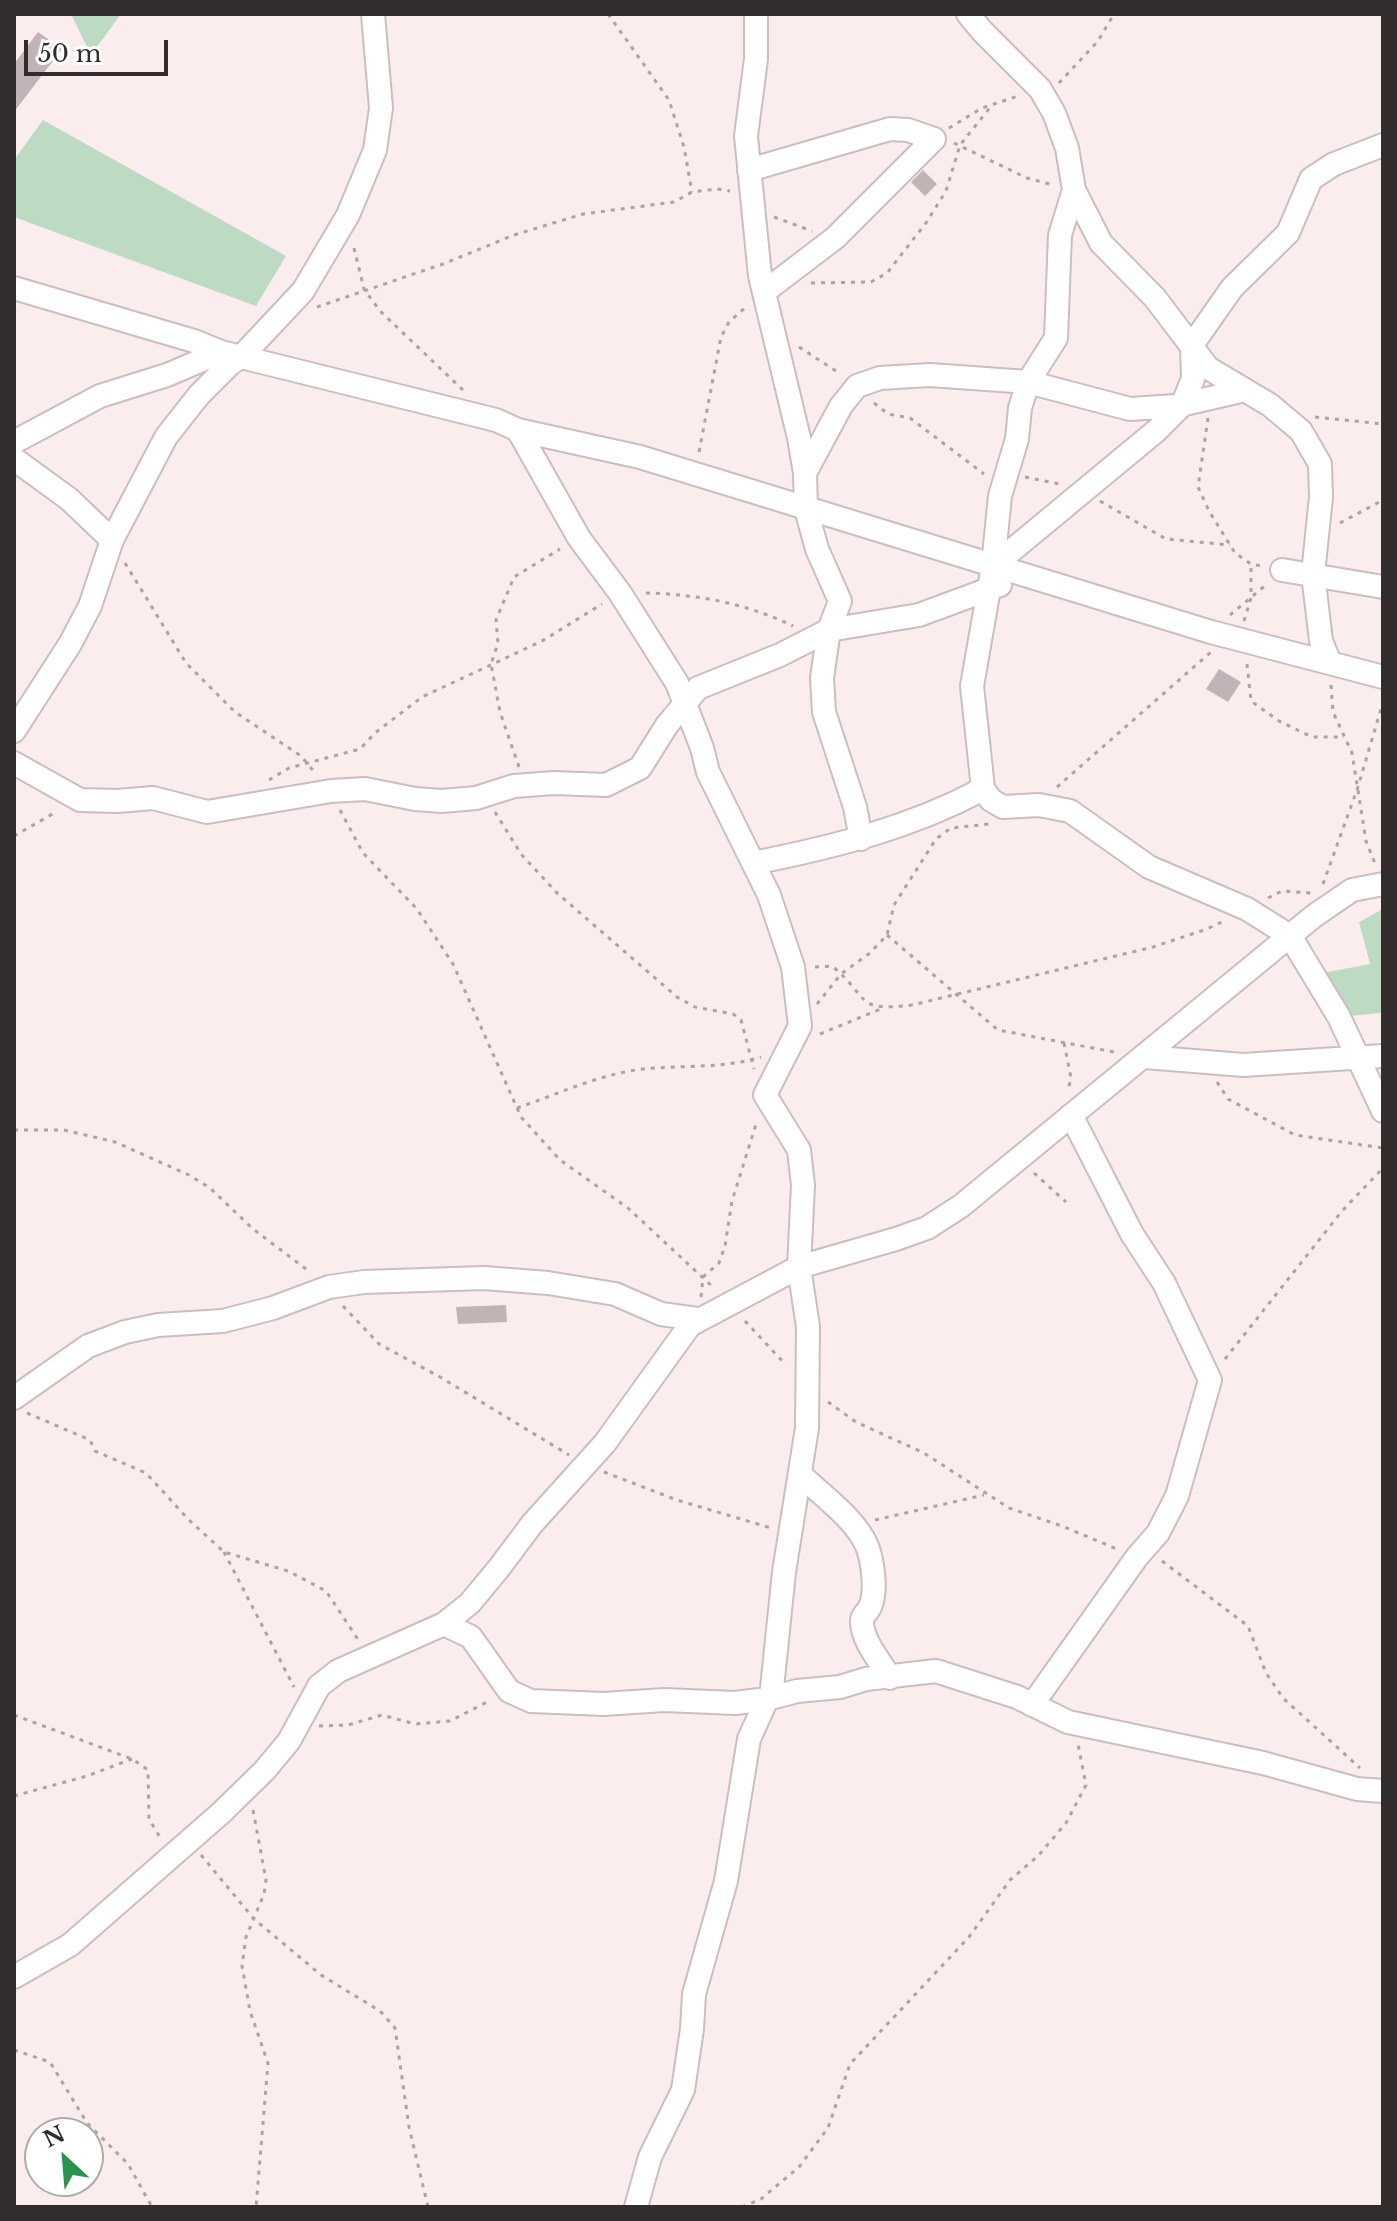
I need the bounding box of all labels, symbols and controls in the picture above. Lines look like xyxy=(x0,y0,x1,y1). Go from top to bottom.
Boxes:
scale bar xyxy=(28,24,172,74)
text: 50 m xyxy=(38,39,101,68)
north arrow xyxy=(24,2117,104,2197)
text: N xyxy=(39,2120,69,2153)

